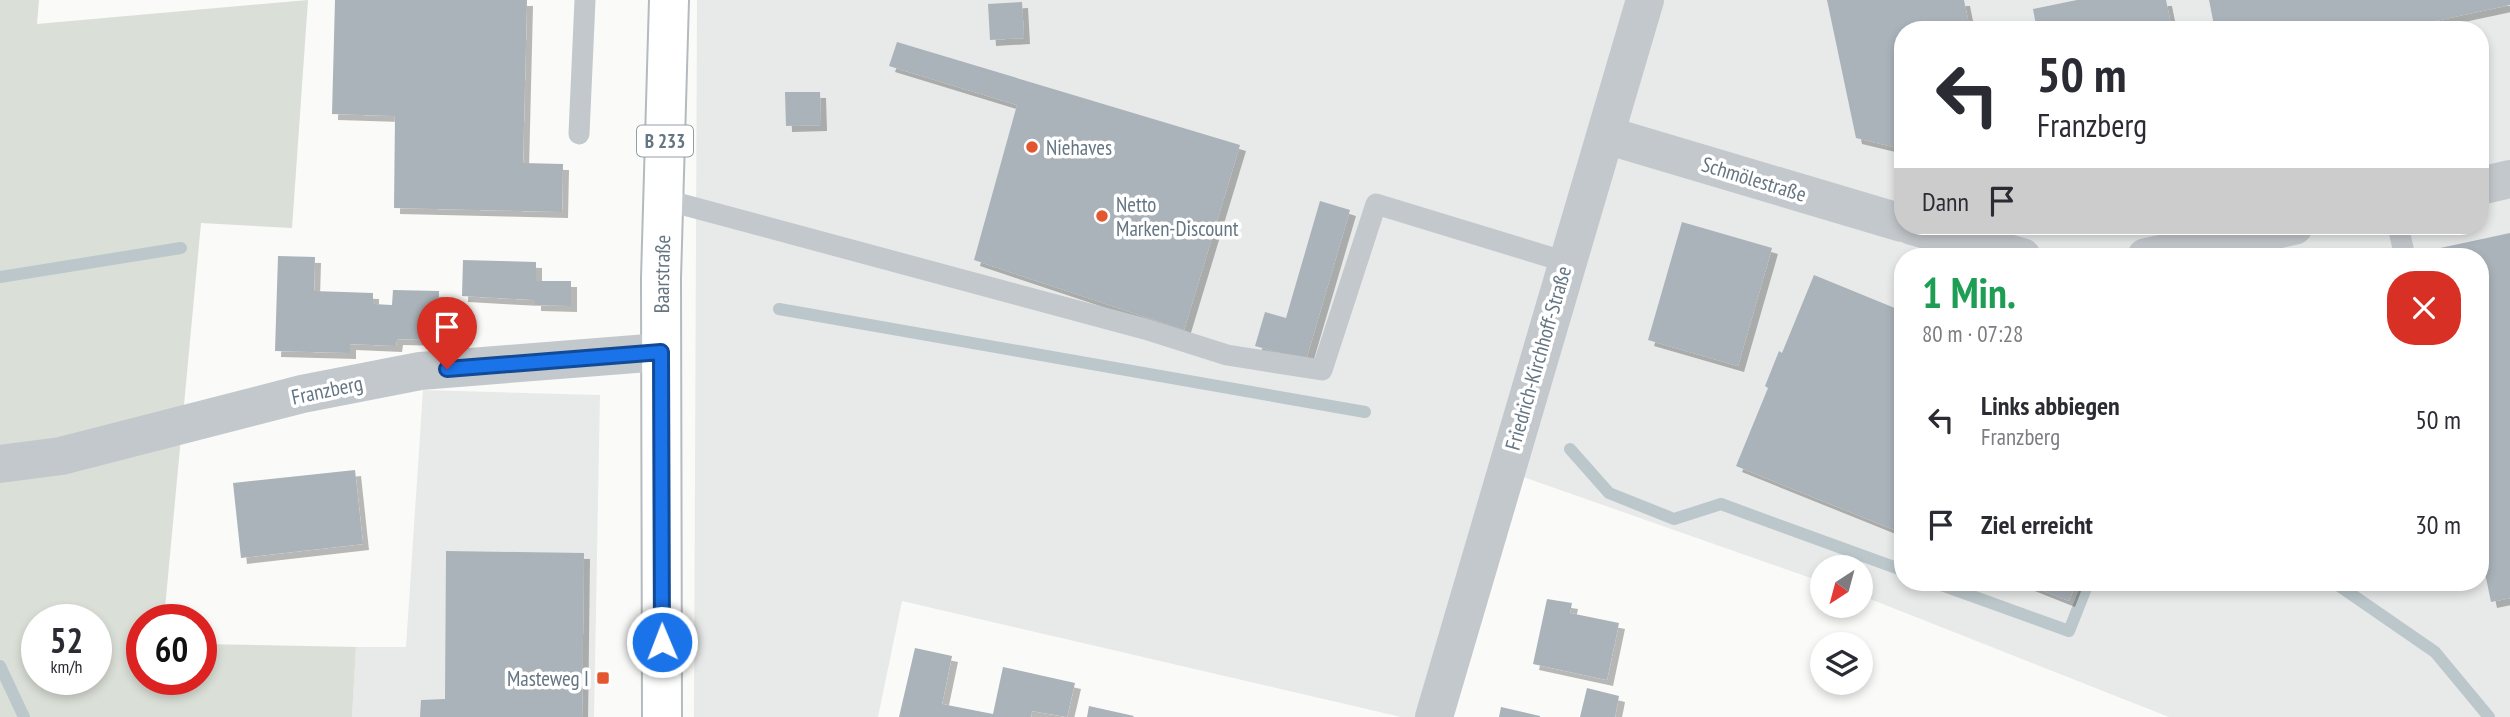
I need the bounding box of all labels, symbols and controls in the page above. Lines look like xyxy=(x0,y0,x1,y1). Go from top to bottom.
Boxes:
text: 50 m xyxy=(2037,42,2126,106)
icon: left xyxy=(1922,49,2013,140)
text: Franzberg xyxy=(2037,104,2147,146)
road number: B 233 xyxy=(637,125,693,156)
place label: Niehaves xyxy=(1046,134,1112,161)
marker: Niehaves xyxy=(1024,139,1040,155)
street label: Schmölestraße xyxy=(1698,150,1810,208)
icon: arrive xyxy=(1983,182,2021,220)
text: Dann xyxy=(1922,185,1969,218)
place label: Netto Marken-Discount xyxy=(1116,191,1239,242)
marker: Netto Marken-Discount xyxy=(1094,208,1110,224)
street label: Baarstraße xyxy=(647,234,676,313)
street label: Friedrich-Kirchhoff-Straße xyxy=(1499,263,1577,453)
text: 1 Min. xyxy=(1922,265,2016,320)
button: close xyxy=(2387,271,2461,345)
pin xyxy=(417,297,477,369)
icon: arrive xyxy=(428,308,466,346)
text: 80 m · 07:28 xyxy=(1922,319,2023,348)
street label: Franzberg xyxy=(289,369,365,411)
text: Links abbiegen xyxy=(1981,389,2120,422)
icon: left xyxy=(1922,401,1960,439)
text: 50 m xyxy=(2415,403,2461,436)
text: Franzberg xyxy=(1981,422,2060,451)
icon: arrive xyxy=(1922,506,1960,544)
text: Ziel erreicht xyxy=(1981,508,2093,541)
text: 30 m xyxy=(2415,508,2461,541)
north arrow xyxy=(1810,555,1872,618)
map controls xyxy=(1810,555,1873,695)
speed limit sign: 60 xyxy=(126,604,217,695)
position arrow xyxy=(625,605,699,679)
text: 52 xyxy=(50,617,83,663)
button: layers xyxy=(1810,632,1873,695)
text: km/h xyxy=(51,655,82,678)
place label: Masteweg I xyxy=(507,665,589,692)
marker: Masteweg I xyxy=(595,670,611,686)

